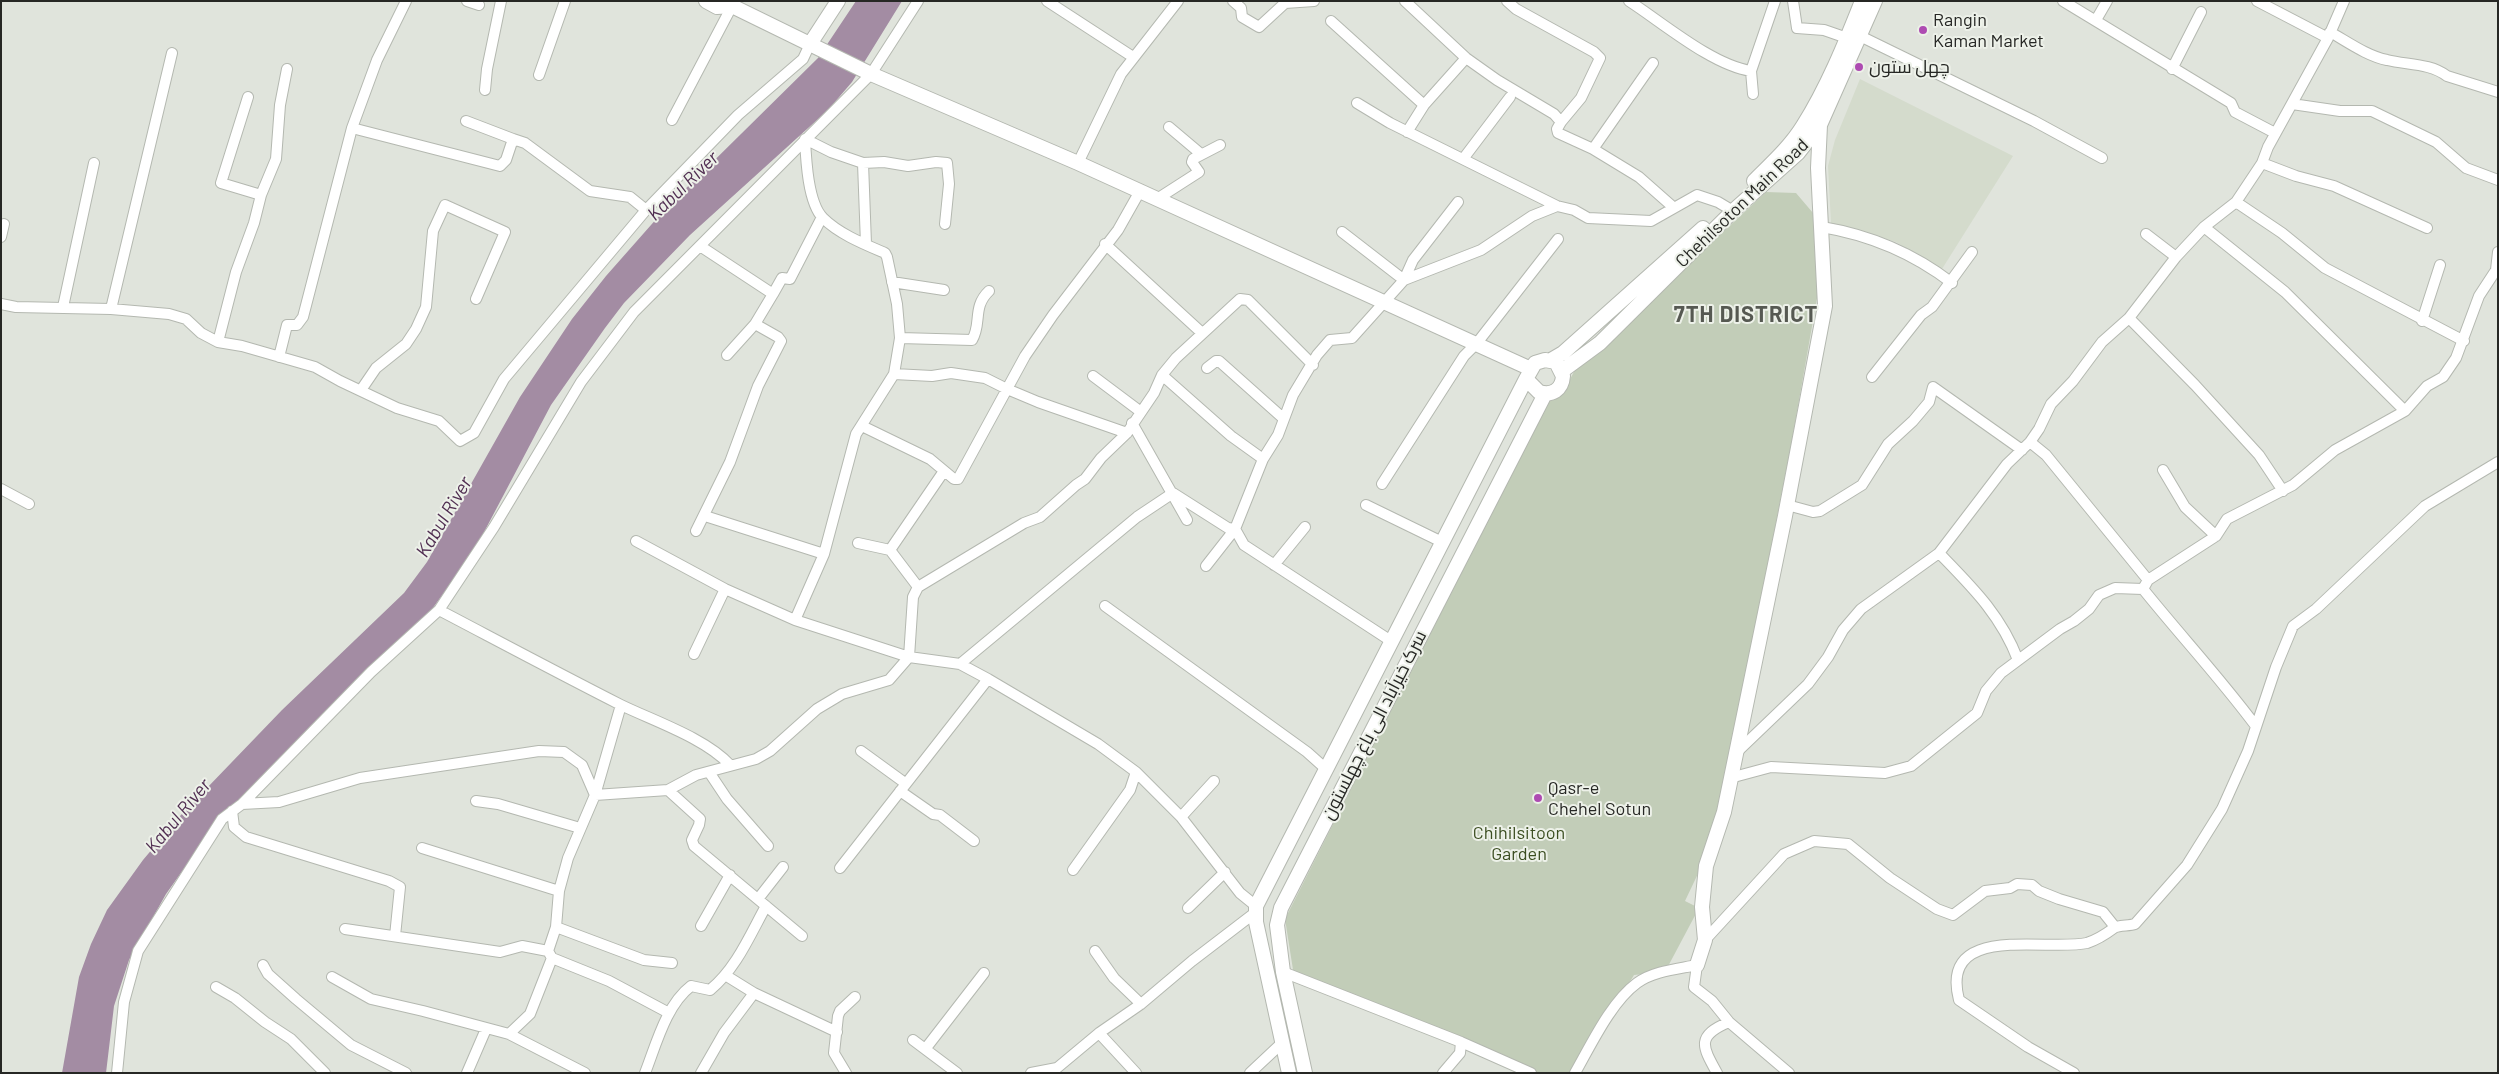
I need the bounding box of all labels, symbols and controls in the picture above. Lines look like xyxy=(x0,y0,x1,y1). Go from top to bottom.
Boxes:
place label: Rangin Kaman Market xyxy=(1933,9,2044,52)
marker: Rangin Kaman Market xyxy=(1917,24,1929,36)
place label: چهل ستون xyxy=(1869,56,1950,78)
marker: چهل ستون xyxy=(1853,61,1865,73)
street label: Chehilsoton Main Road xyxy=(1671,134,1813,272)
water label: Kabul River xyxy=(643,147,723,225)
district label: 7TH DISTRICT xyxy=(1672,302,1820,328)
water label: Kabul River xyxy=(411,473,477,561)
street label: سرک خیرآباد الی باغ چهلستون xyxy=(1317,627,1431,823)
water label: Kabul River xyxy=(140,774,216,858)
place label: Qasr-e Chehel Sotun xyxy=(1548,777,1651,820)
marker: Qasr-e Chehel Sotun xyxy=(1532,792,1544,804)
park label: Chihilsitoon Garden xyxy=(1473,822,1565,864)

